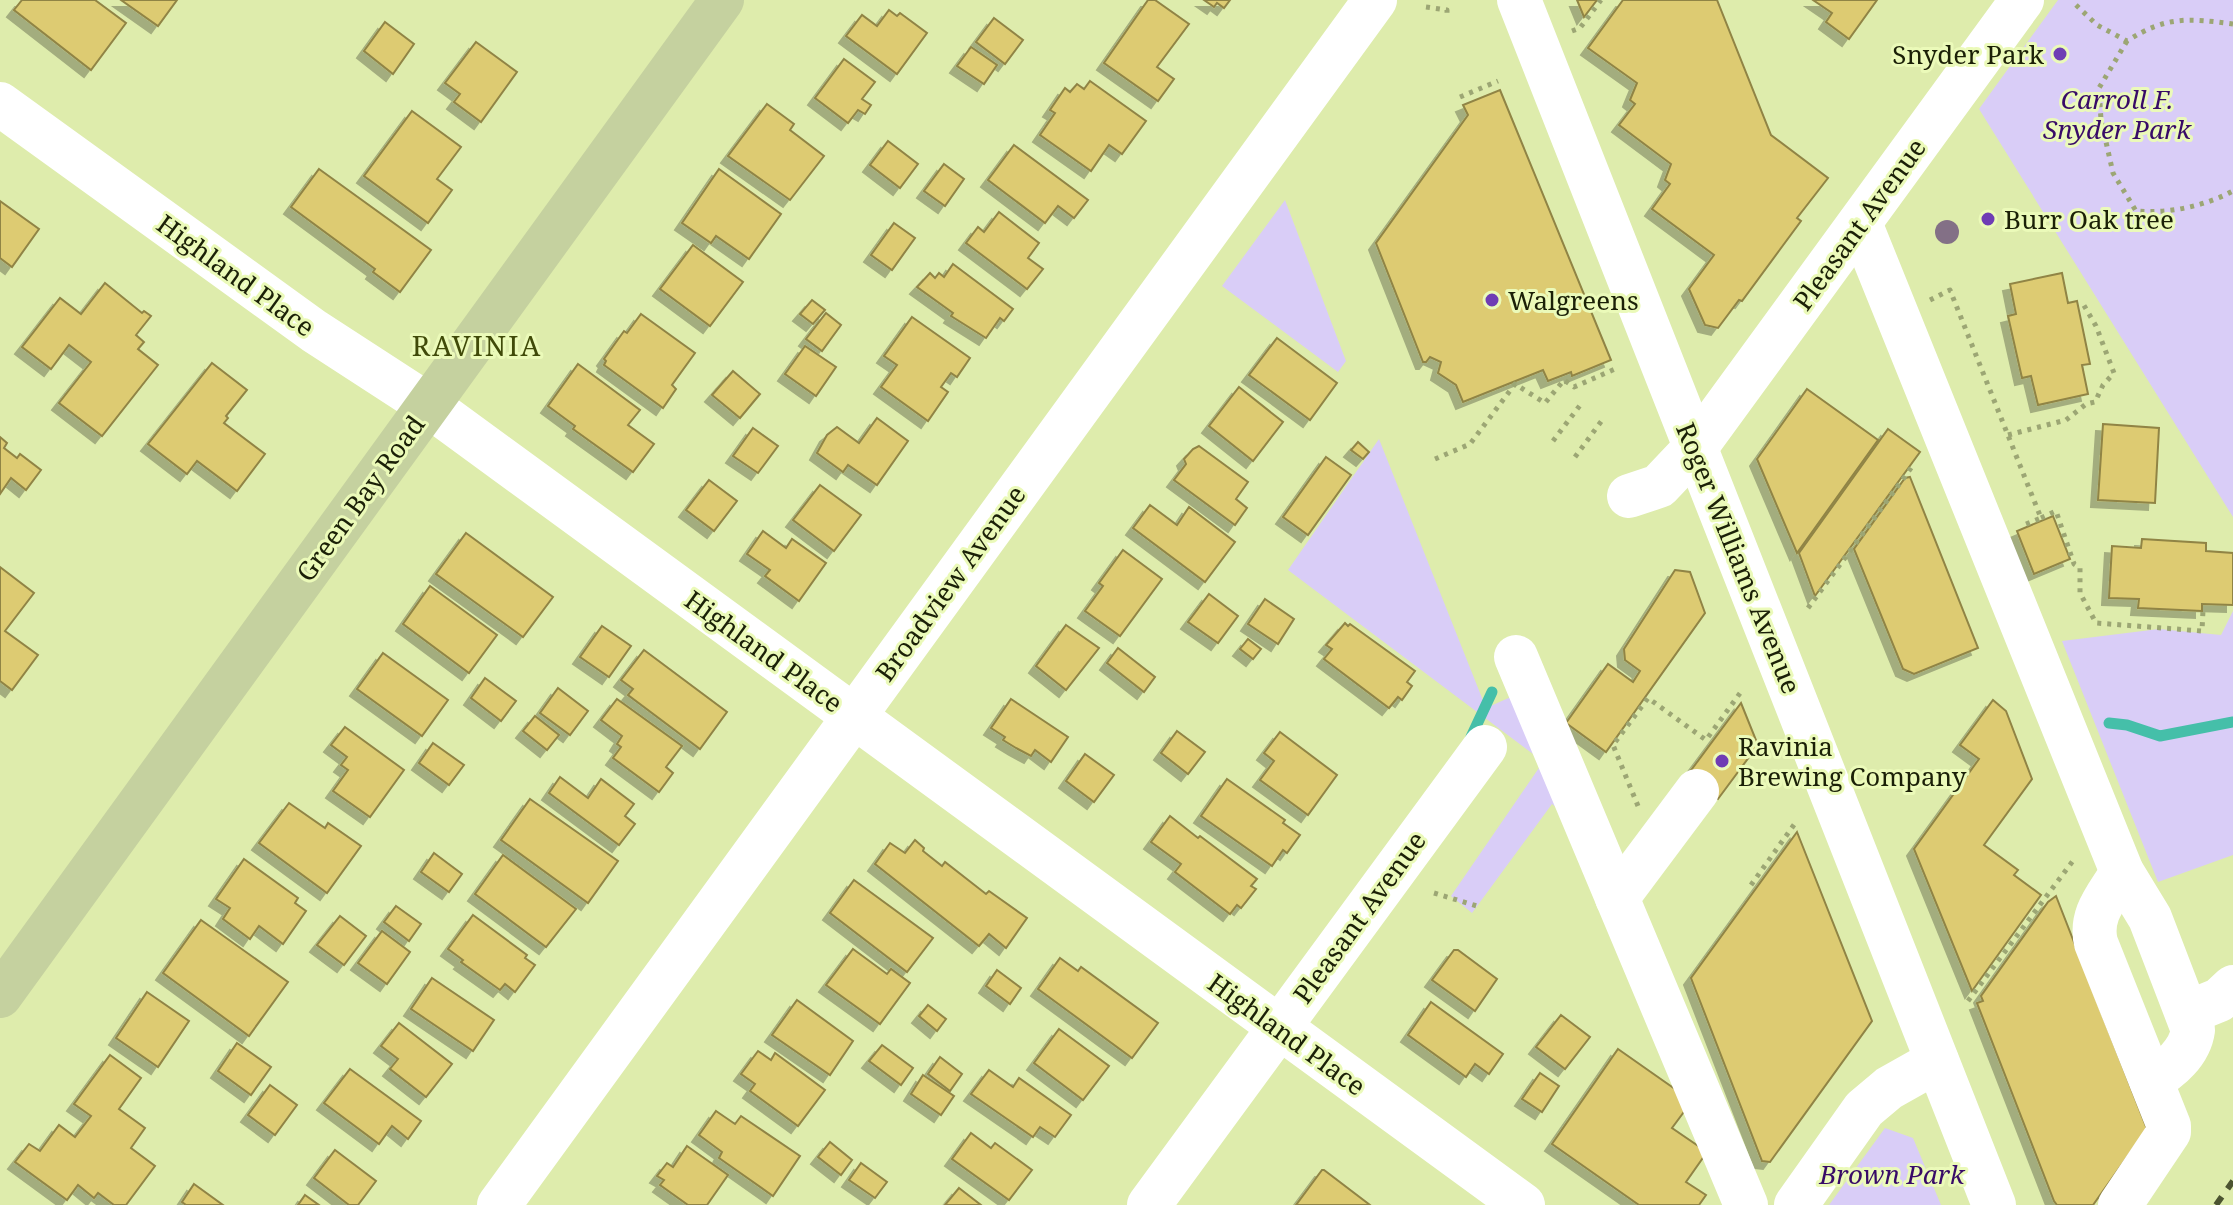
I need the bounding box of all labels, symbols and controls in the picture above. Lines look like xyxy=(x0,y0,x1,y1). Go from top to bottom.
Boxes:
place label: Snyder Park xyxy=(1892,36,2045,72)
marker: Snyder Park xyxy=(2051,45,2069,63)
park label: Carroll F. Snyder Park xyxy=(2043,81,2192,147)
street label: Pleasant Avenue xyxy=(1784,131,1934,317)
place label: Burr Oak tree xyxy=(2004,201,2174,237)
street label: Highland Place xyxy=(150,206,322,344)
marker: Burr Oak tree xyxy=(1979,210,1997,228)
place label: Walgreens xyxy=(1508,282,1639,318)
marker: Walgreens xyxy=(1483,291,1501,309)
district label: RAVINIA xyxy=(412,326,542,364)
street label: Green Bay Road xyxy=(287,408,433,588)
street label: Roger Williams Avenue xyxy=(1668,417,1810,699)
street label: Broadview Avenue xyxy=(867,478,1033,688)
street label: Highland Place xyxy=(678,582,850,720)
place label: Ravinia Brewing Company xyxy=(1738,728,1967,794)
marker: Ravinia Brewing Company xyxy=(1713,752,1731,770)
street label: Pleasant Avenue xyxy=(1284,824,1434,1010)
street label: Highland Place xyxy=(1201,965,1373,1103)
park label: Brown Park xyxy=(1818,1156,1966,1192)

